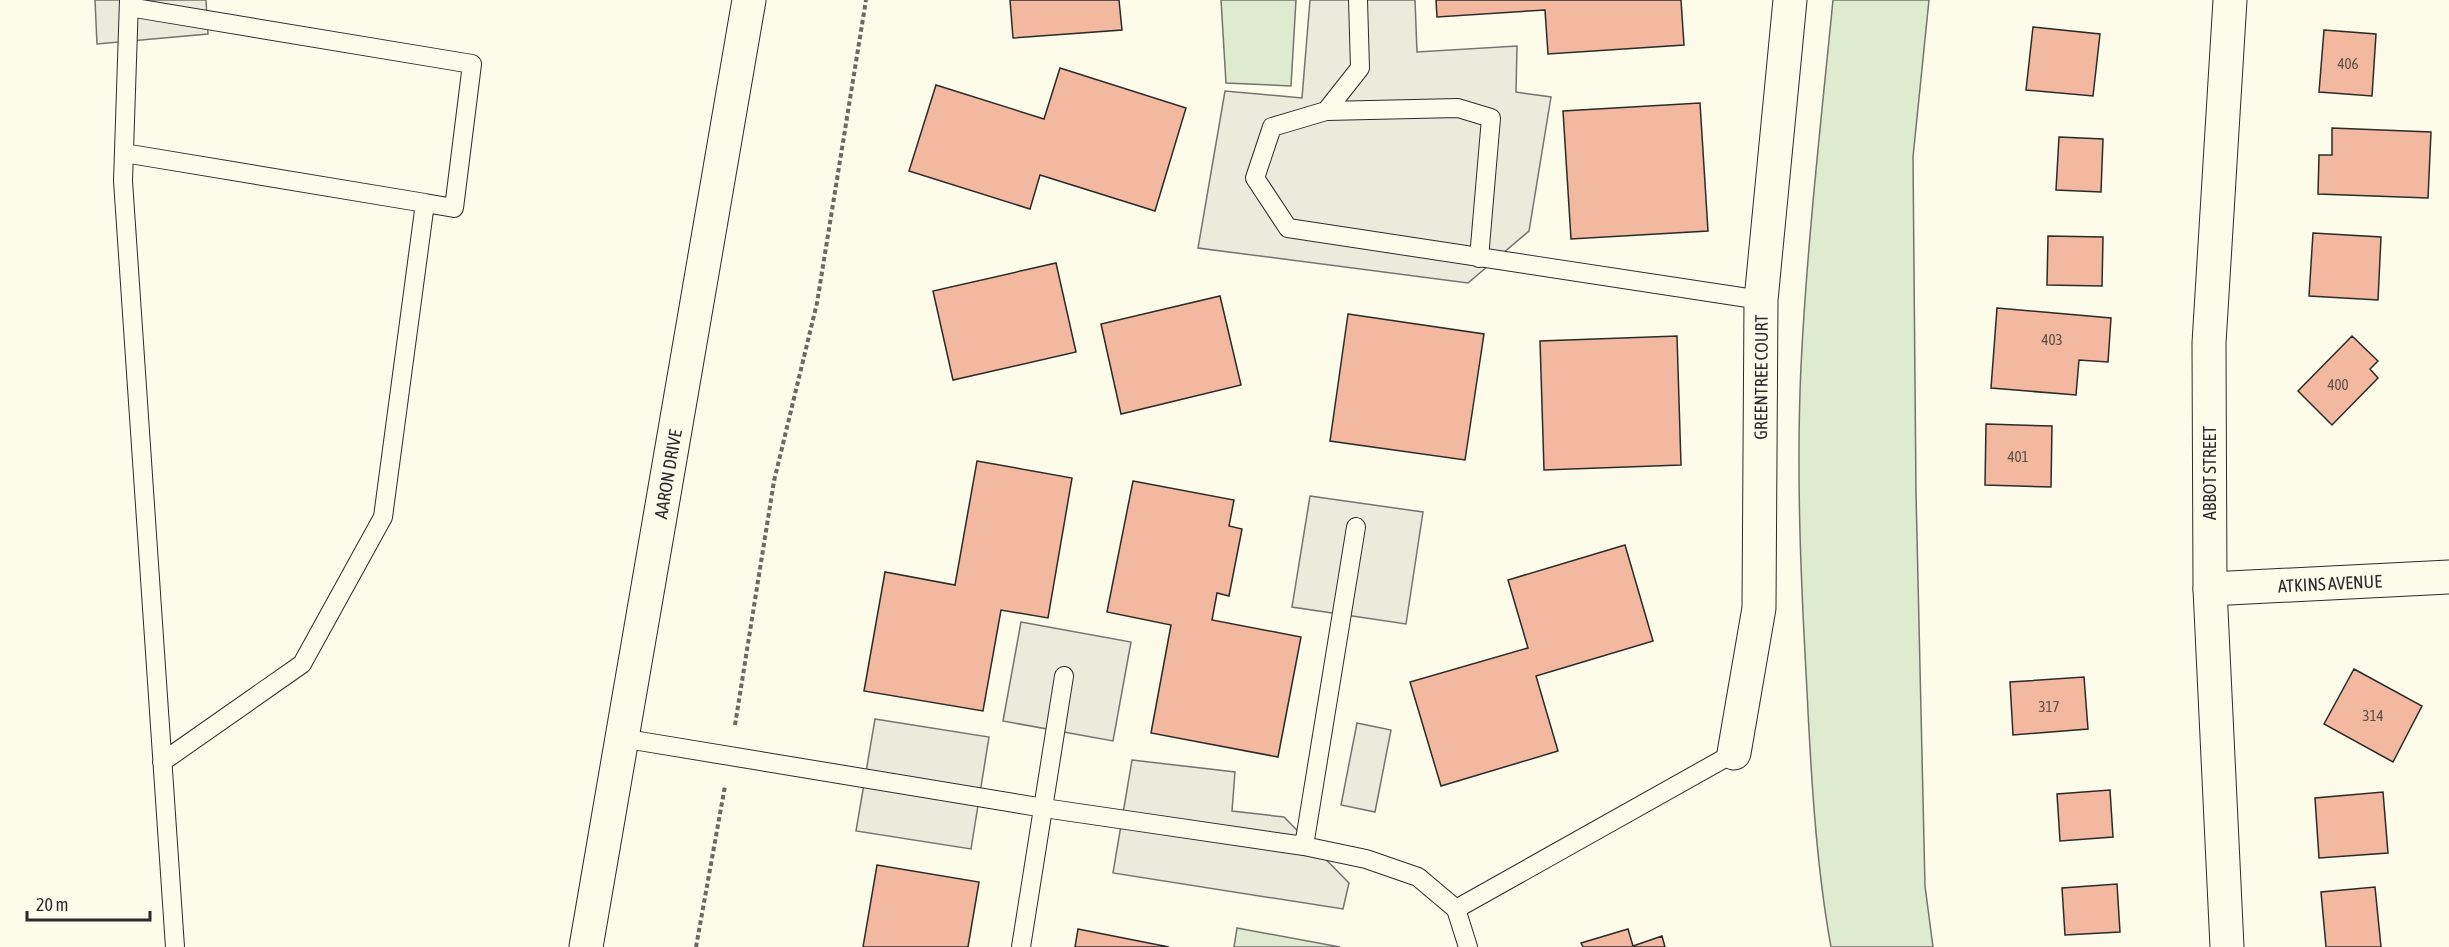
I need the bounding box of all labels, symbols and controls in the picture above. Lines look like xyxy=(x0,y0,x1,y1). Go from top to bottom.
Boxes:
house number: 406 xyxy=(2337,55,2359,72)
street label: GREENTREE COURT xyxy=(1750,314,1771,440)
house number: 403 xyxy=(2041,331,2063,348)
house number: 400 xyxy=(2327,376,2349,393)
street label: ABBOT STREET xyxy=(2199,426,2220,520)
street label: AARON DRIVE xyxy=(649,427,685,520)
house number: 401 xyxy=(2007,448,2029,465)
street label: ATKINS AVENUE xyxy=(2277,570,2383,596)
house number: 317 xyxy=(2038,698,2060,715)
house number: 314 xyxy=(2362,707,2384,724)
scale bar xyxy=(27,884,150,922)
text: 20 m xyxy=(36,894,68,915)

